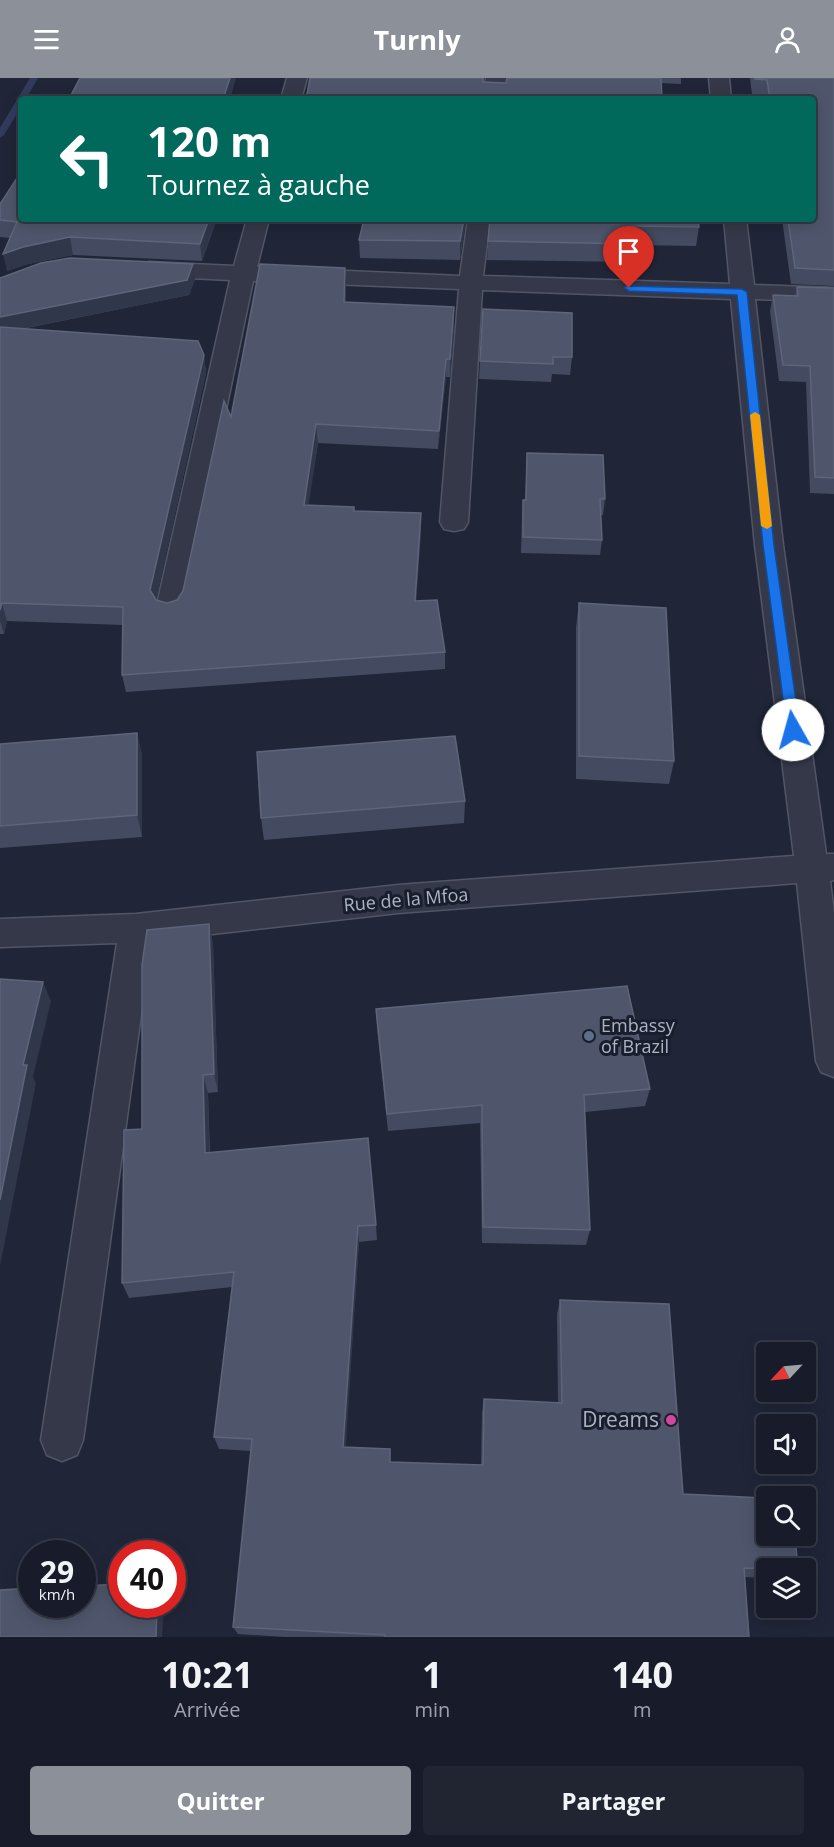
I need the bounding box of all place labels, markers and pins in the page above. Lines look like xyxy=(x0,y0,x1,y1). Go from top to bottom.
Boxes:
pin xyxy=(603,226,654,288)
place label: Embassy of Brazil xyxy=(601,1013,676,1058)
marker: Embassy of Brazil xyxy=(582,1029,596,1043)
place label: Dreams xyxy=(582,1405,659,1433)
marker: Dreams xyxy=(664,1413,678,1427)

